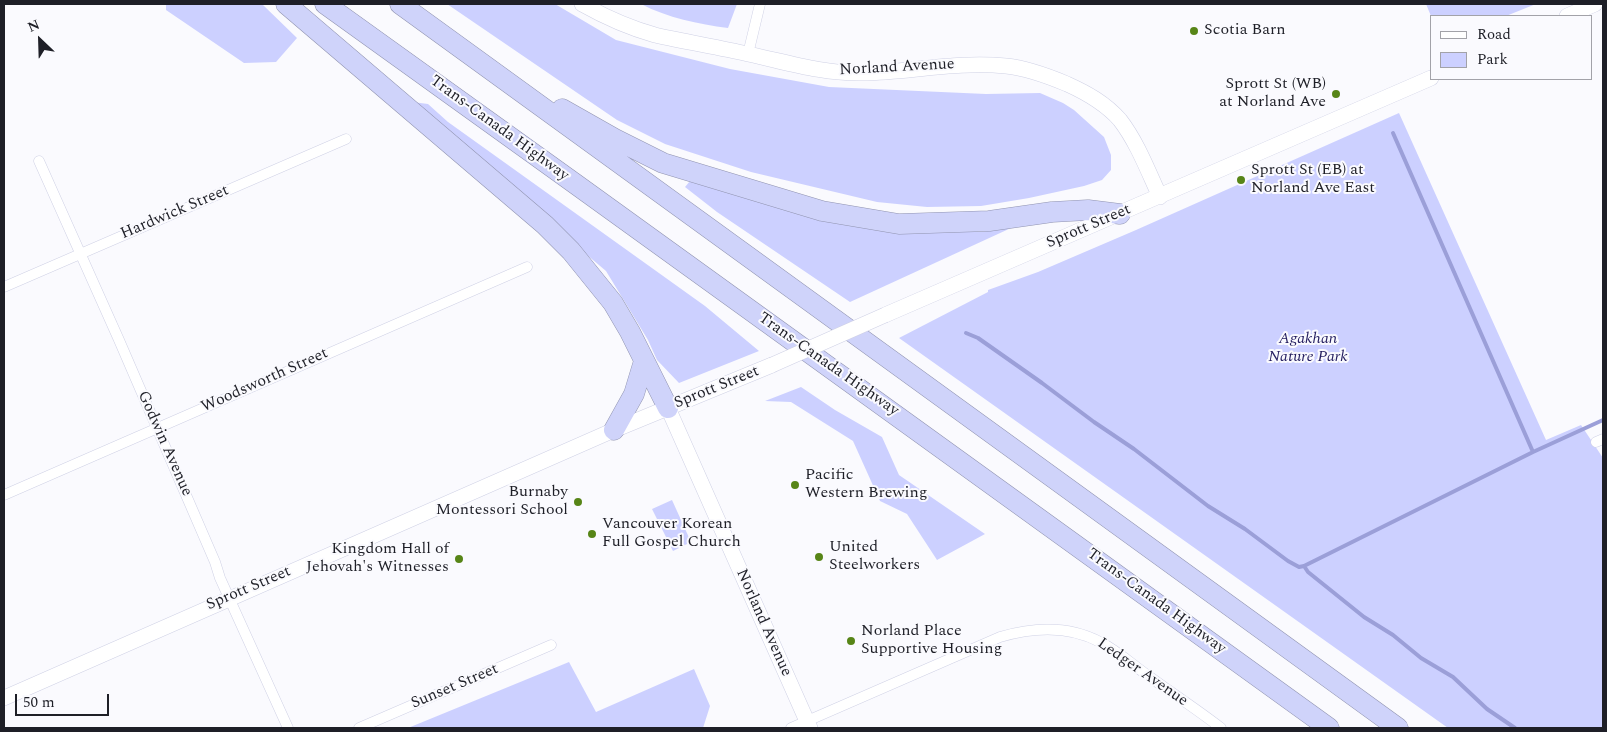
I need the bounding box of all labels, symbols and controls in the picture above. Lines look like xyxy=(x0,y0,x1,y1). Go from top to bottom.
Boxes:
text: N xyxy=(24,14,43,38)
north arrow xyxy=(15,15,65,65)
legend xyxy=(1430,15,1592,80)
place label: Scotia Barn xyxy=(1204,21,1286,41)
text: Road xyxy=(1477,23,1511,46)
marker: Scotia Barn xyxy=(1188,25,1200,37)
text: Park xyxy=(1477,48,1508,71)
street label: Norland Avenue xyxy=(839,55,955,81)
street label: Trans-Canada Highway xyxy=(426,72,572,186)
place label: Sprott St (WB) at Norland Ave xyxy=(1219,75,1326,113)
marker: Sprott St (WB) at Norland Ave xyxy=(1330,88,1342,100)
place label: Sprott St (EB) at Norland Ave East xyxy=(1251,161,1375,199)
marker: Sprott St (EB) at Norland Ave East xyxy=(1235,174,1247,186)
street label: Hardwick Street xyxy=(118,182,232,244)
street label: Sprott Street xyxy=(1044,201,1134,253)
street label: Trans-Canada Highway xyxy=(754,309,902,421)
park label: Agakhan Nature Park xyxy=(1268,330,1348,368)
street label: Woodsworth Street xyxy=(199,344,331,418)
street label: Sprott Street xyxy=(672,362,762,414)
street label: Godwin Avenue xyxy=(132,388,196,500)
place label: Pacific Western Brewing xyxy=(805,466,928,504)
marker: Pacific Western Brewing xyxy=(789,479,801,491)
place label: Burnaby Montessori School xyxy=(436,483,568,521)
marker: Burnaby Montessori School xyxy=(572,496,584,508)
place label: Vancouver Korean Full Gospel Church xyxy=(602,515,741,553)
marker: Vancouver Korean Full Gospel Church xyxy=(586,528,598,540)
place label: United Steelworkers xyxy=(829,538,920,576)
place label: Kingdom Hall of Jehovah's Witnesses xyxy=(306,540,449,578)
street label: Trans-Canada Highway xyxy=(1083,545,1229,659)
marker: United Steelworkers xyxy=(813,551,825,563)
marker: Kingdom Hall of Jehovah's Witnesses xyxy=(453,553,465,565)
street label: Sprott Street xyxy=(204,563,294,615)
street label: Norland Avenue xyxy=(731,566,795,680)
place label: Norland Place Supportive Housing xyxy=(861,622,1002,660)
marker: Norland Place Supportive Housing xyxy=(845,635,857,647)
street label: Ledger Avenue xyxy=(1093,635,1191,711)
street label: Sunset Street xyxy=(408,660,502,714)
scale bar xyxy=(18,684,111,716)
text: 50 m xyxy=(23,691,55,714)

